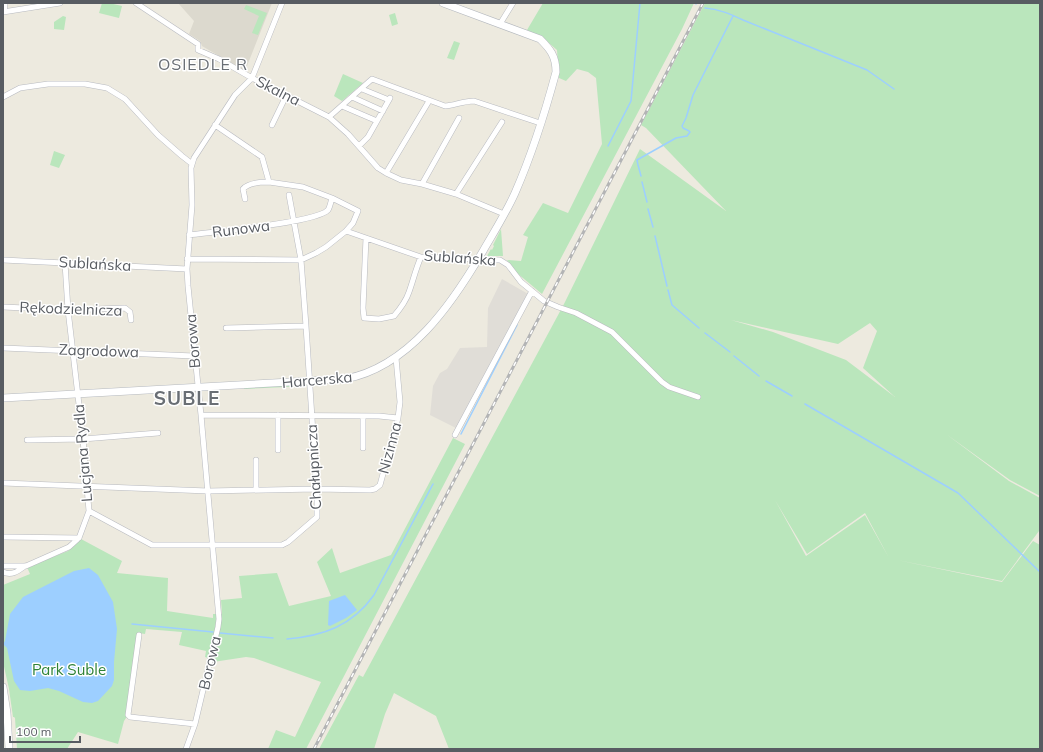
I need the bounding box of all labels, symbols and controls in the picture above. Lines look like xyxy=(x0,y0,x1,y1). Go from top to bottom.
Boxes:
district label: OSIEDLE R xyxy=(158,54,248,74)
street label: Skalna xyxy=(253,71,304,110)
street label: Runowa xyxy=(211,216,271,241)
street label: Sublańska xyxy=(423,245,497,270)
street label: Sublańska xyxy=(58,252,132,275)
street label: Rękodzielnicza xyxy=(19,297,123,320)
street label: Borowa xyxy=(181,313,204,369)
street label: Zagrodowa xyxy=(59,340,139,361)
street label: Harcerska xyxy=(281,367,353,392)
district label: SUBLE xyxy=(154,386,220,410)
street label: Lucjana Rydla xyxy=(69,403,96,503)
street label: Nizinna xyxy=(374,420,406,476)
street label: Chałupnicza xyxy=(302,424,325,510)
street label: Borowa xyxy=(194,634,225,692)
park label: Park Suble xyxy=(32,660,106,679)
scale bar xyxy=(10,718,80,744)
text: 100 m xyxy=(16,724,51,739)

